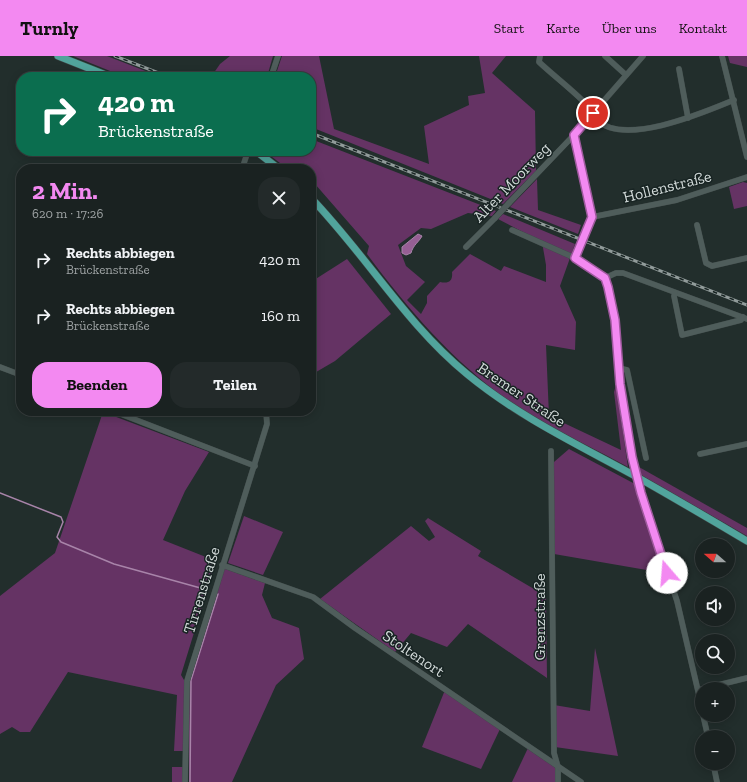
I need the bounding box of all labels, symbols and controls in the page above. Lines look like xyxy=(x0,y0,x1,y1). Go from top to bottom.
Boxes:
text: Turnly xyxy=(20,17,78,40)
text: Start xyxy=(494,20,524,37)
text: Karte xyxy=(546,20,580,37)
text: Über uns xyxy=(602,20,657,37)
text: Kontakt xyxy=(679,20,727,37)
text: 420 m xyxy=(98,86,175,119)
icon: right xyxy=(32,88,84,140)
pin xyxy=(576,96,610,130)
icon: arrive xyxy=(582,102,604,124)
text: Brückenstraße xyxy=(98,120,214,142)
street label: Alter Moorweg xyxy=(469,138,554,226)
street label: Hollenstraße xyxy=(621,166,713,207)
text: 2 Min. xyxy=(32,176,98,205)
button: close xyxy=(258,177,300,219)
text: 620 m · 17:26 xyxy=(32,206,103,221)
text: Rechts abbiegen xyxy=(66,244,175,262)
icon: right xyxy=(32,249,54,271)
text: 420 m xyxy=(259,251,300,269)
text: Brückenstraße xyxy=(66,262,150,277)
text: Rechts abbiegen xyxy=(66,300,175,318)
icon: right xyxy=(32,305,54,327)
text: 160 m xyxy=(261,307,300,325)
text: Brückenstraße xyxy=(66,318,150,333)
street label: Bremer Straße xyxy=(474,358,569,431)
button: Beenden xyxy=(32,362,162,408)
button: Teilen xyxy=(170,362,300,408)
north arrow xyxy=(695,538,735,578)
map controls xyxy=(695,538,735,770)
street label: Tirrenstraße xyxy=(179,544,224,636)
position arrow xyxy=(646,552,688,594)
street label: Grenzstraße xyxy=(530,573,549,661)
button: sound xyxy=(695,586,735,626)
street label: Stoltenort xyxy=(379,626,448,681)
button: search xyxy=(695,634,735,674)
button: + xyxy=(695,682,735,722)
button: − xyxy=(695,730,735,770)

